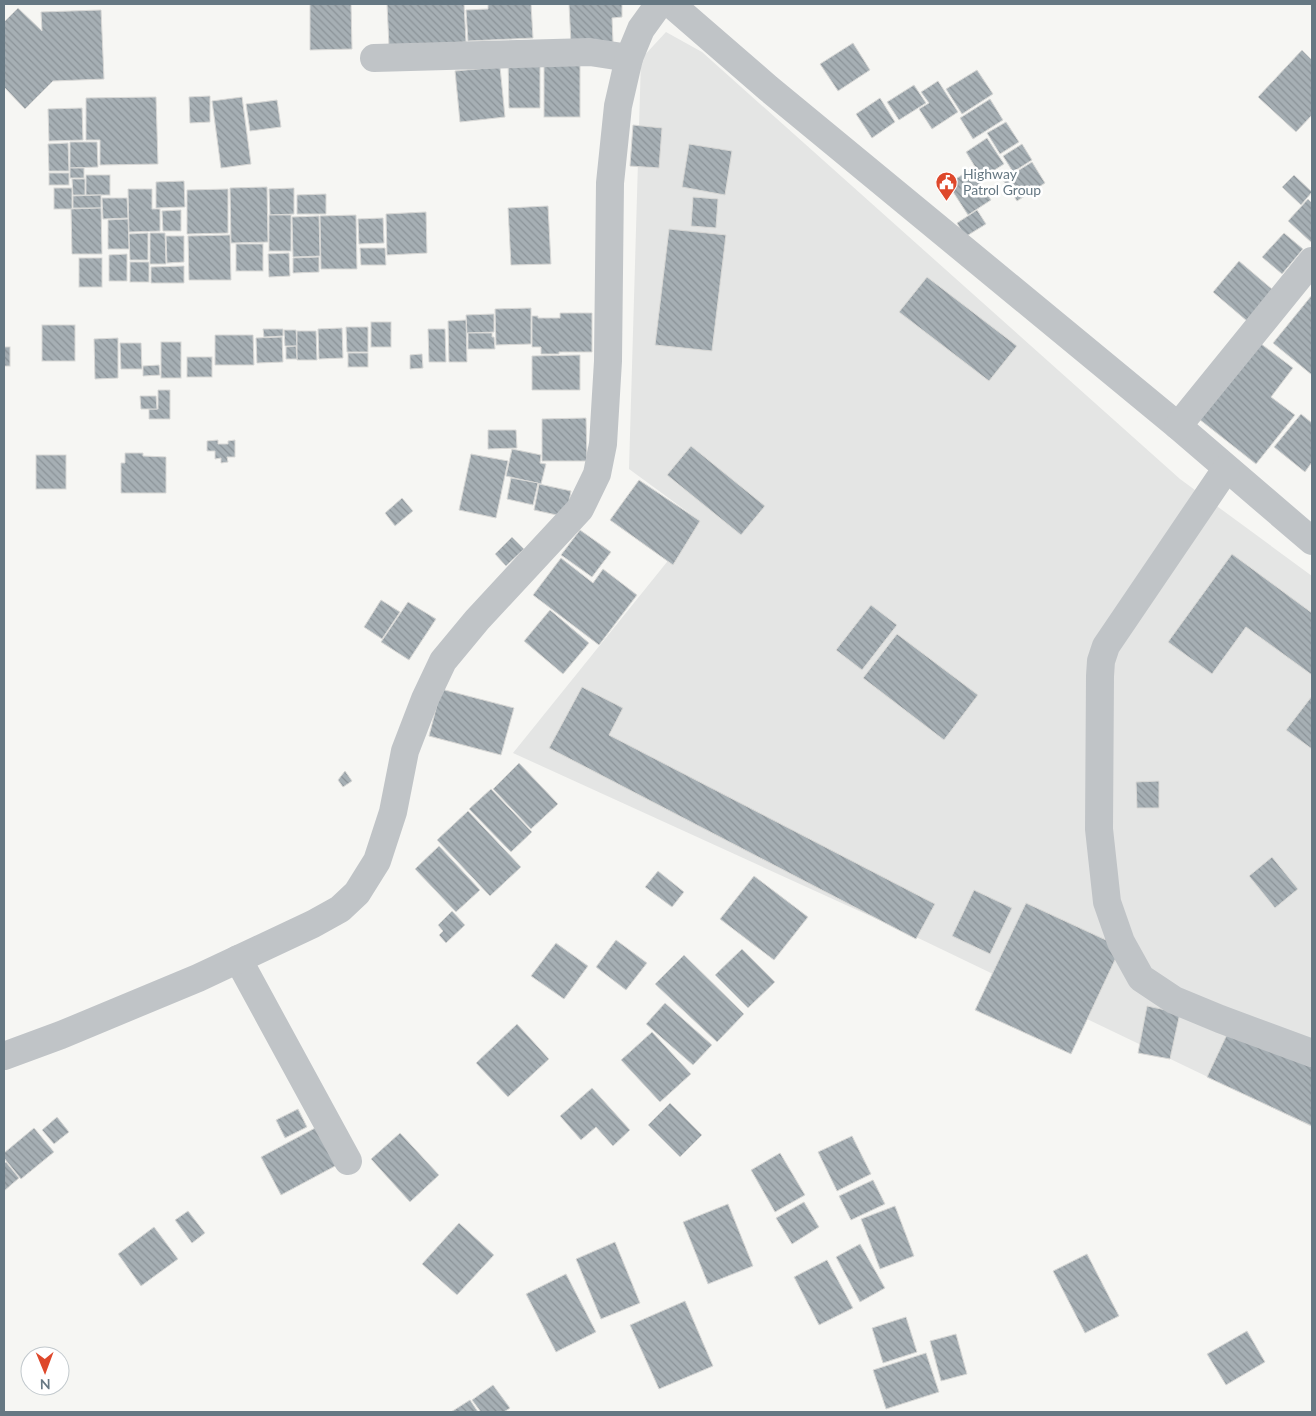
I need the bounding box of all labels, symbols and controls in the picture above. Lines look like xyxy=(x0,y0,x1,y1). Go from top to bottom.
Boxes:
place label: Highway Patrol Group xyxy=(963,165,1041,198)
public building icon: Highway Patrol Group xyxy=(935,170,959,201)
north arrow xyxy=(20,1346,70,1396)
text: N xyxy=(40,1376,51,1393)

